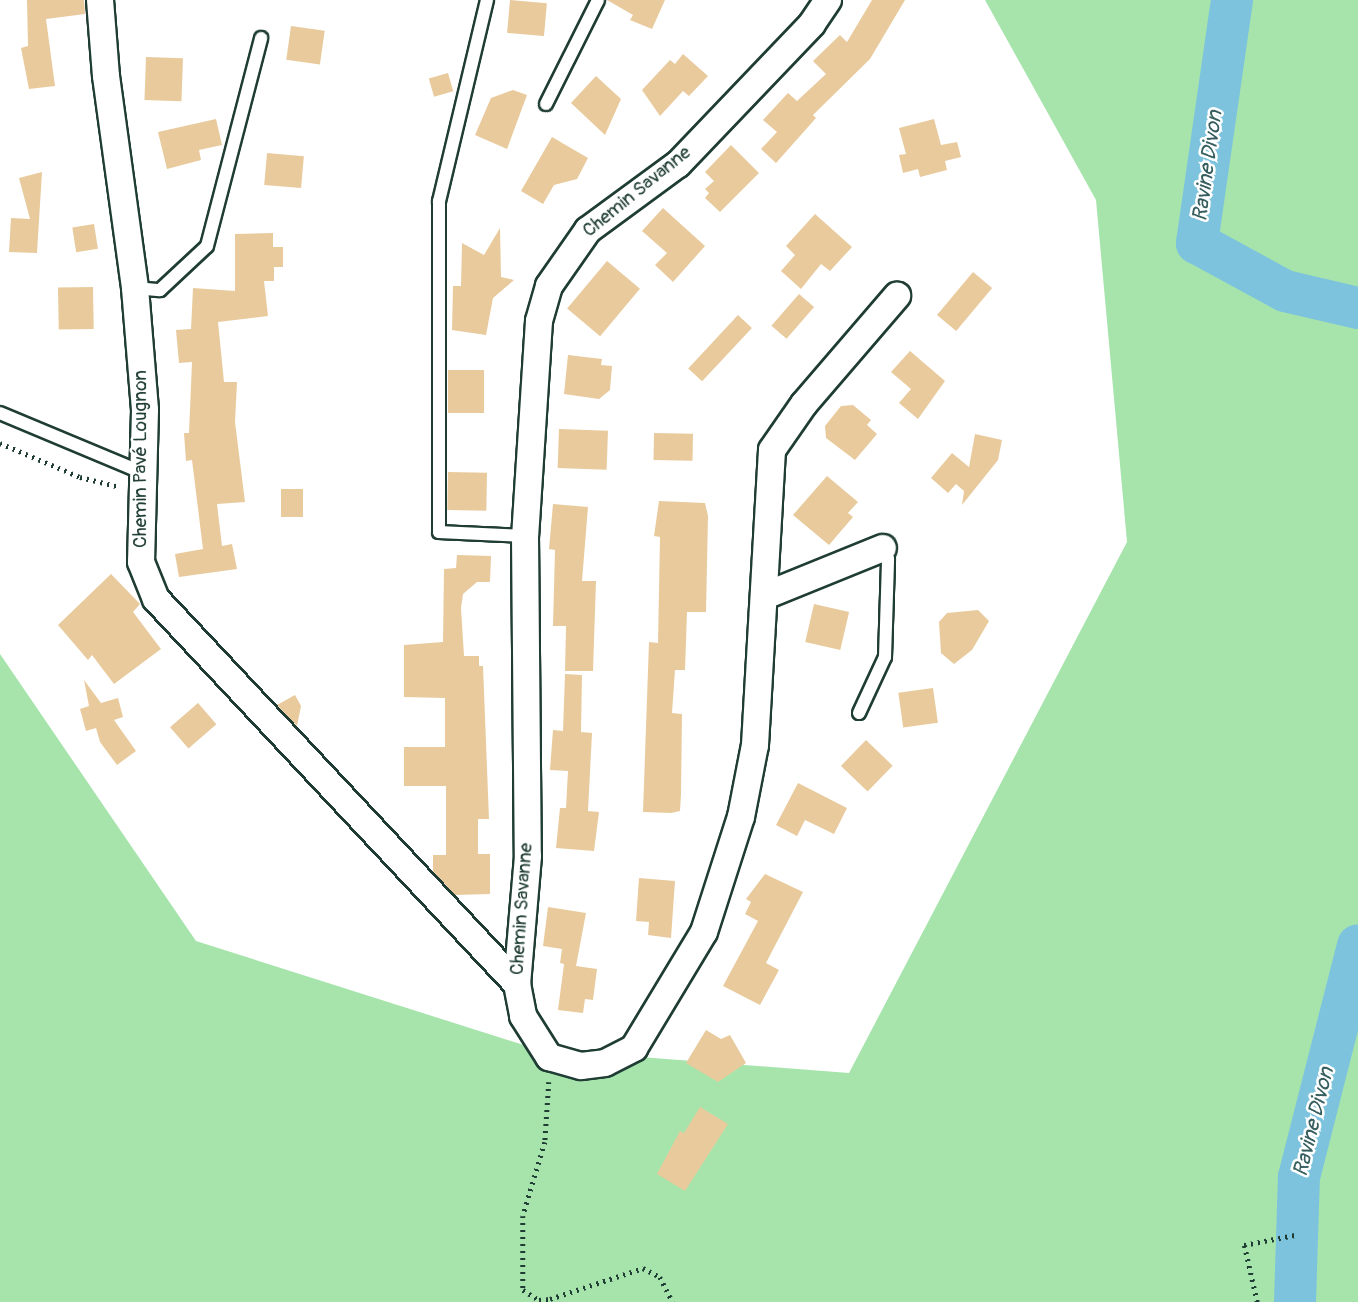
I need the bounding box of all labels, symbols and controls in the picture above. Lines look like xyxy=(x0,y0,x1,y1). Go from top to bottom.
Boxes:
water label: Ravine Divon xyxy=(1188,109,1228,223)
street label: Chemin Savanne xyxy=(578,141,696,243)
street label: Chemin Pavé Lougnon xyxy=(130,370,152,548)
street label: Chemin Savanne xyxy=(506,842,538,976)
water label: Ravine Divon xyxy=(1288,1065,1340,1179)

